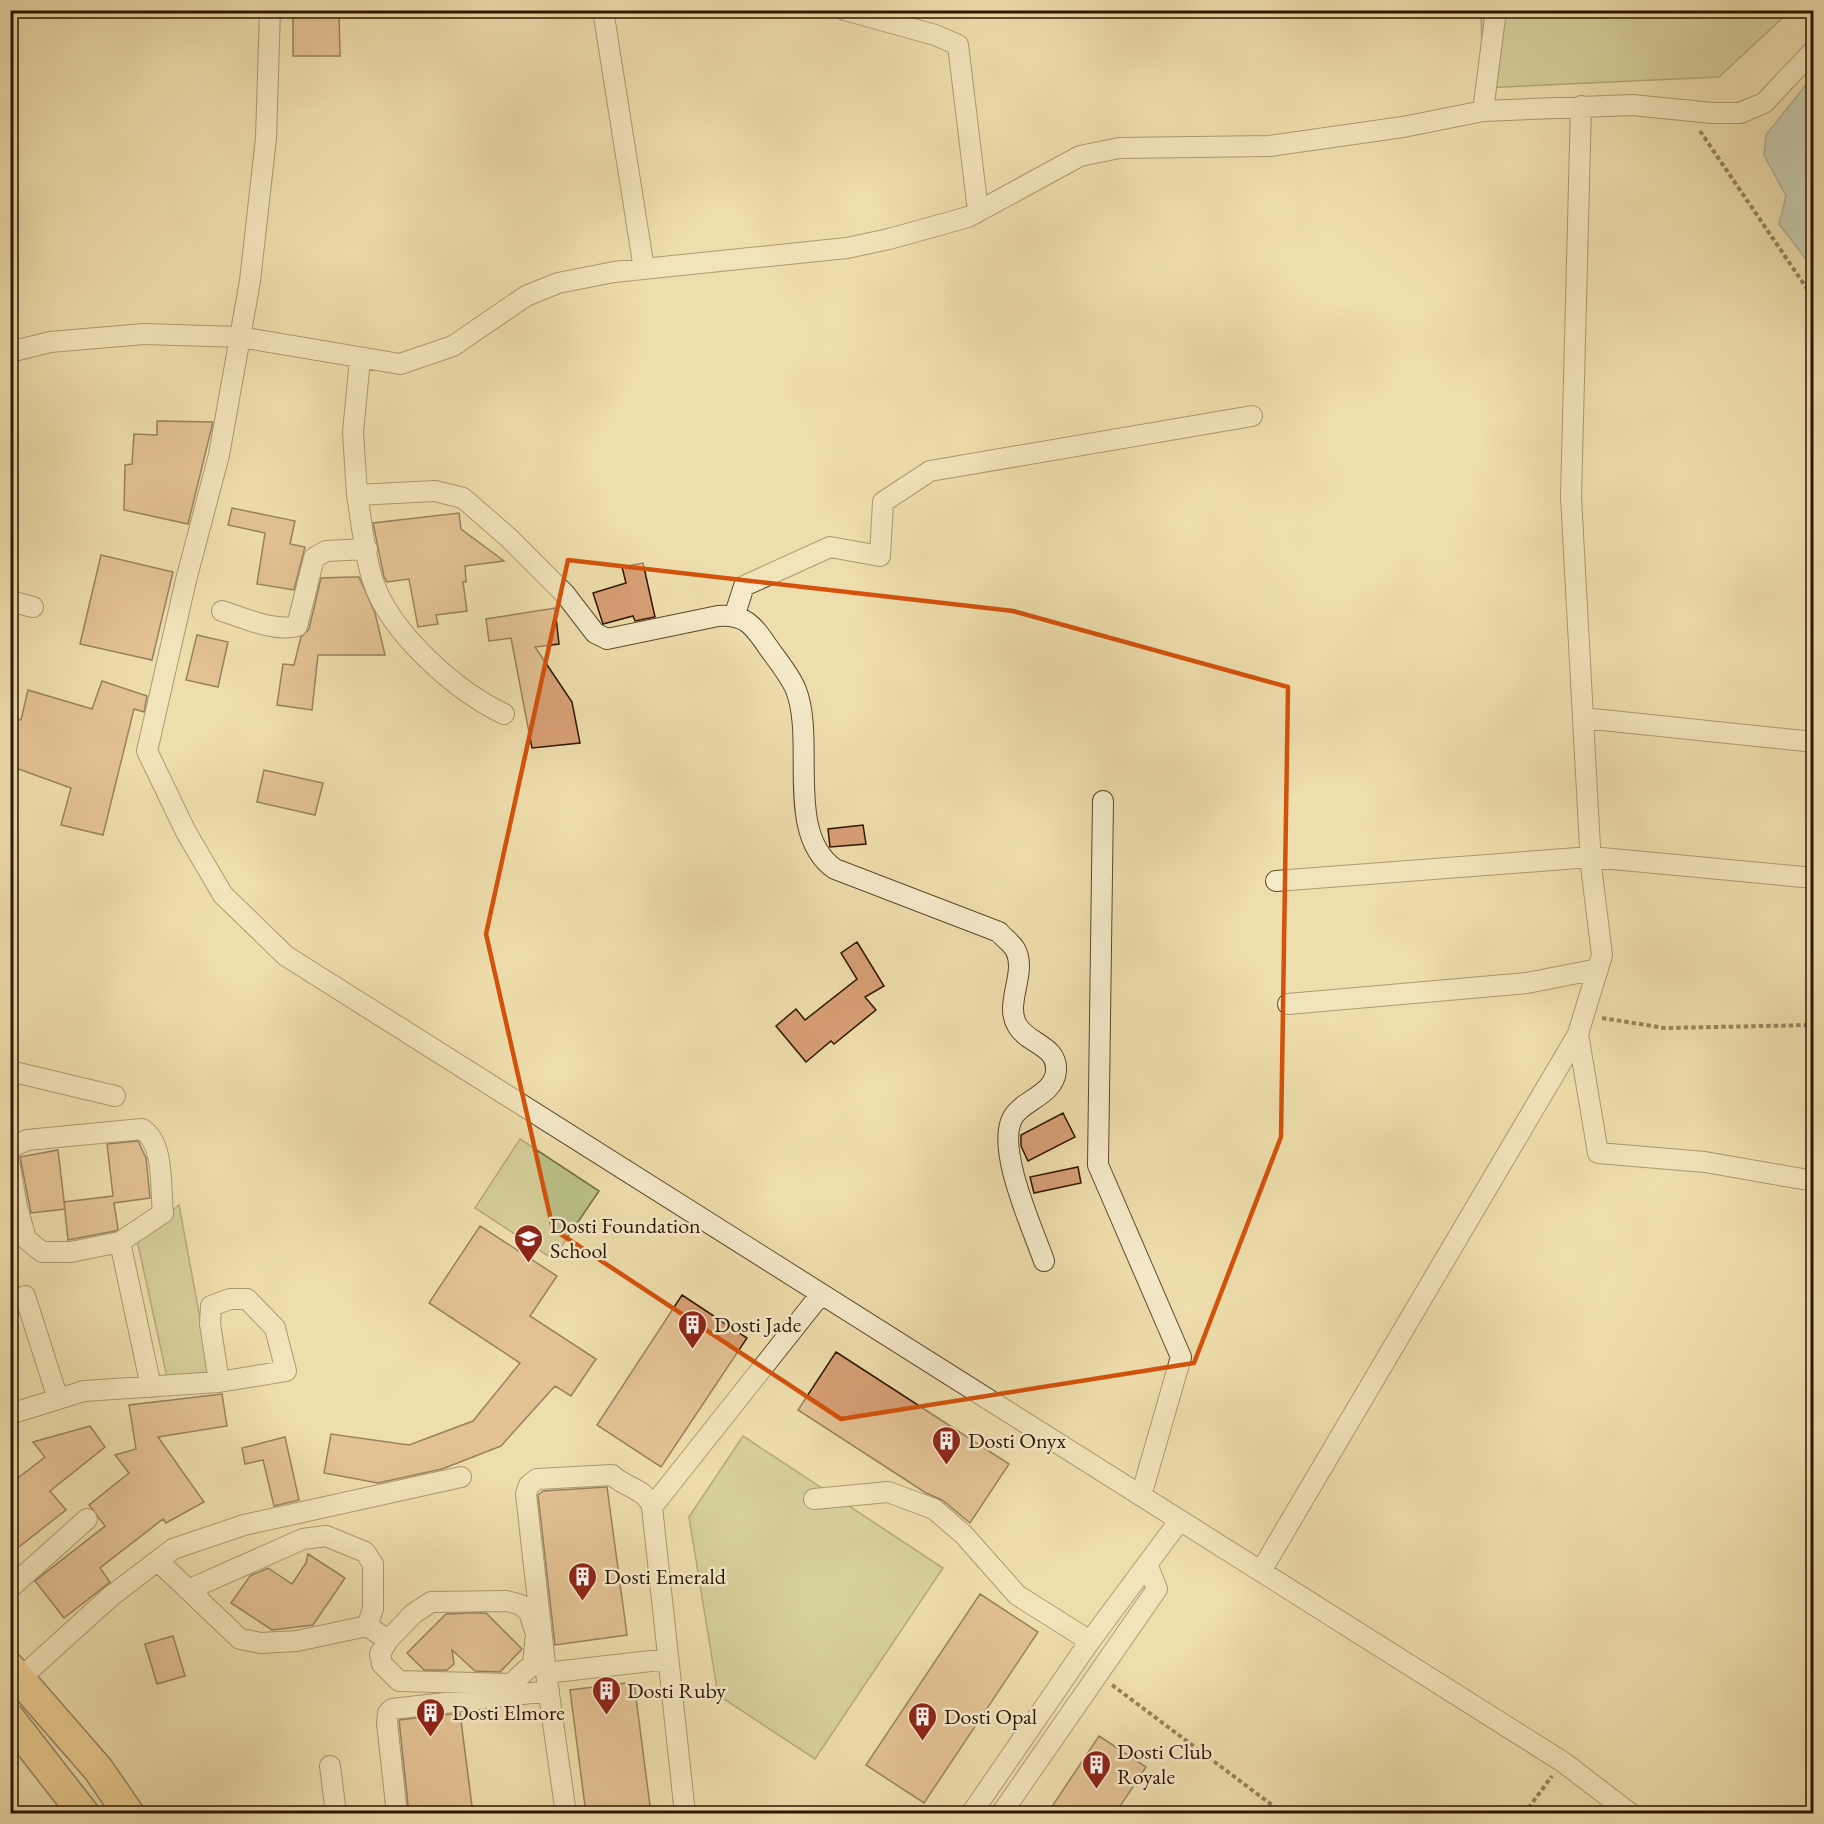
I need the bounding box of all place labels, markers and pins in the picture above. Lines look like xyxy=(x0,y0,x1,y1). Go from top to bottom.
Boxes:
place label: Dosti Foundation School xyxy=(550,1211,701,1265)
school or university icon: Dosti Foundation School xyxy=(513,1222,545,1264)
building icon: Dosti Jade xyxy=(677,1308,709,1350)
place label: Dosti Jade xyxy=(714,1310,802,1339)
building icon: Dosti Onyx xyxy=(931,1424,963,1466)
place label: Dosti Onyx xyxy=(968,1426,1066,1455)
building icon: Dosti Emerald xyxy=(567,1560,599,1602)
place label: Dosti Emerald xyxy=(604,1562,727,1591)
building icon: Dosti Ruby xyxy=(590,1674,622,1716)
place label: Dosti Ruby xyxy=(627,1676,726,1705)
building icon: Dosti Elmore xyxy=(415,1696,447,1738)
place label: Dosti Elmore xyxy=(452,1698,565,1727)
building icon: Dosti Opal xyxy=(907,1700,939,1742)
place label: Dosti Opal xyxy=(944,1702,1037,1731)
place label: Dosti Club Royale xyxy=(1117,1737,1212,1791)
building icon: Dosti Club Royale xyxy=(1080,1748,1112,1790)

